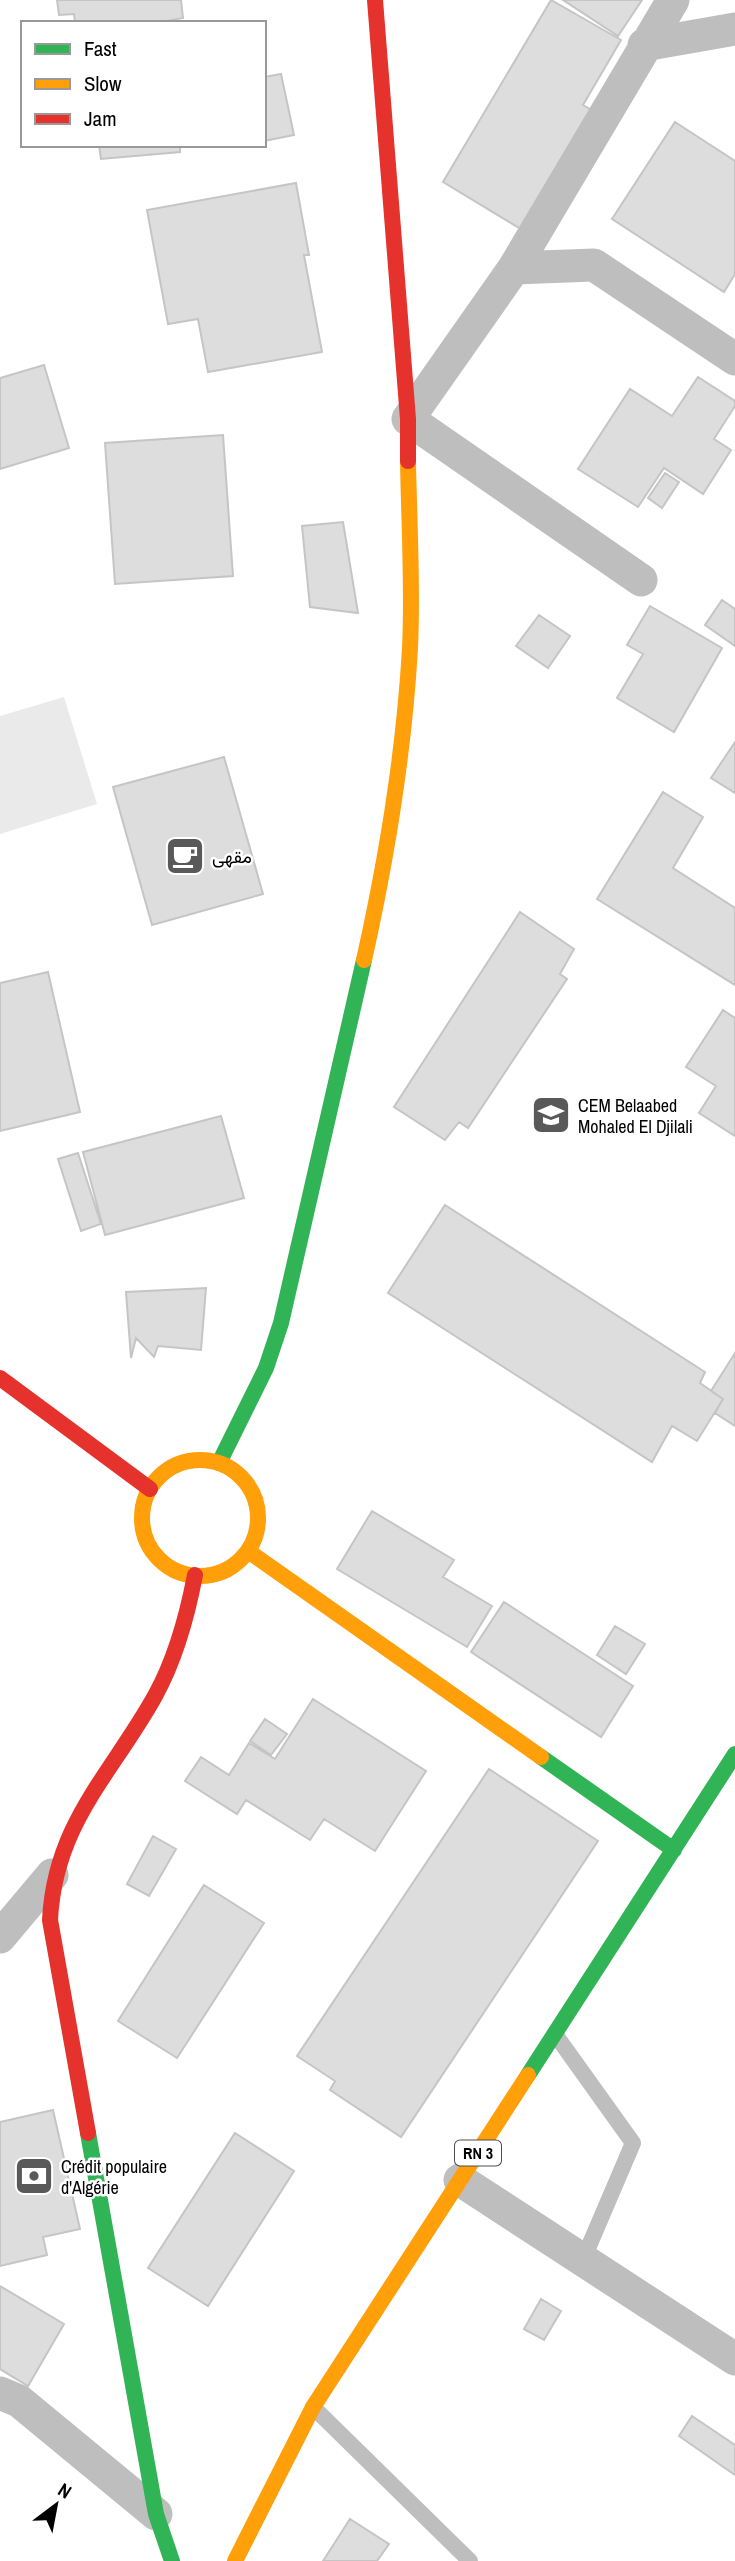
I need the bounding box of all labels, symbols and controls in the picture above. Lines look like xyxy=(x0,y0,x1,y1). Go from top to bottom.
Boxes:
legend xyxy=(21,21,266,147)
text: Fast xyxy=(84,34,117,63)
text: Slow xyxy=(84,69,122,98)
text: Jam xyxy=(84,104,117,133)
cafe icon: مقهى xyxy=(164,835,206,877)
place label: مقهى xyxy=(212,844,252,869)
place label: CEM Belaabed Mohaled El Djilali xyxy=(578,1093,693,1139)
school or university icon: CEM Belaabed Mohaled El Djilali xyxy=(530,1094,572,1136)
road number: RN 3 xyxy=(455,2140,501,2166)
place label: Crédit populaire d'Algérie xyxy=(61,2154,167,2200)
bank icon: Crédit populaire d'Algérie xyxy=(13,2155,55,2197)
north arrow xyxy=(21,2470,91,2540)
text: N xyxy=(53,2477,77,2505)

